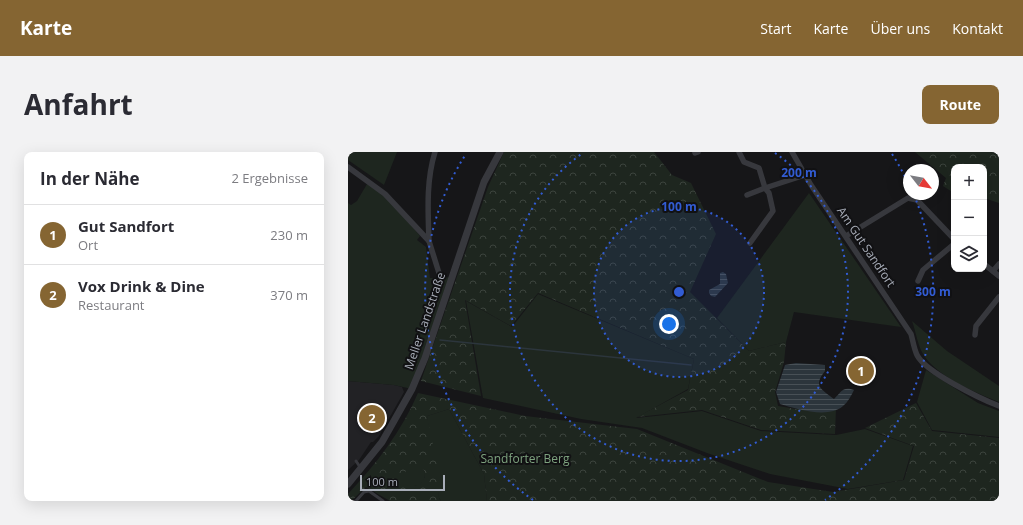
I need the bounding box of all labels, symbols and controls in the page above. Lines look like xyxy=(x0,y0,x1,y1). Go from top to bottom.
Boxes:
text: Karte xyxy=(20,15,72,41)
text: Start xyxy=(760,19,792,38)
text: Karte xyxy=(814,19,848,38)
text: Über uns xyxy=(870,19,930,38)
text: Kontakt xyxy=(952,19,1003,38)
text: Anfahrt xyxy=(24,85,133,123)
button: Route xyxy=(922,85,999,124)
text: 200 m xyxy=(781,164,817,181)
north arrow xyxy=(903,164,939,200)
map controls xyxy=(951,164,987,272)
button: + xyxy=(951,164,987,200)
text: In der Nähe xyxy=(40,167,139,190)
text: 2 Ergebnisse xyxy=(231,169,308,187)
text: 100 m xyxy=(661,198,697,215)
button: − xyxy=(951,200,987,236)
street label: Am Gut Sandfort xyxy=(833,203,900,290)
text: Gut Sandfort xyxy=(78,216,174,236)
text: 1 xyxy=(49,226,57,244)
text: 230 m xyxy=(270,226,308,244)
text: Ort xyxy=(78,236,98,254)
button: layers xyxy=(951,236,987,272)
street label: Meller Landstraße xyxy=(400,270,449,372)
text: Vox Drink & Dine xyxy=(78,276,205,296)
text: 300 m xyxy=(915,283,951,300)
centre of rings xyxy=(672,285,686,299)
text: 2 xyxy=(49,286,57,304)
text: 370 m xyxy=(270,286,308,304)
text: Restaurant xyxy=(78,296,145,314)
your location xyxy=(659,314,679,334)
pin: 1 xyxy=(848,356,874,386)
pin: 2 xyxy=(359,403,385,433)
park label: Sandforter Berg xyxy=(480,450,570,467)
scale bar xyxy=(360,473,445,492)
text: 100 m xyxy=(366,474,398,489)

